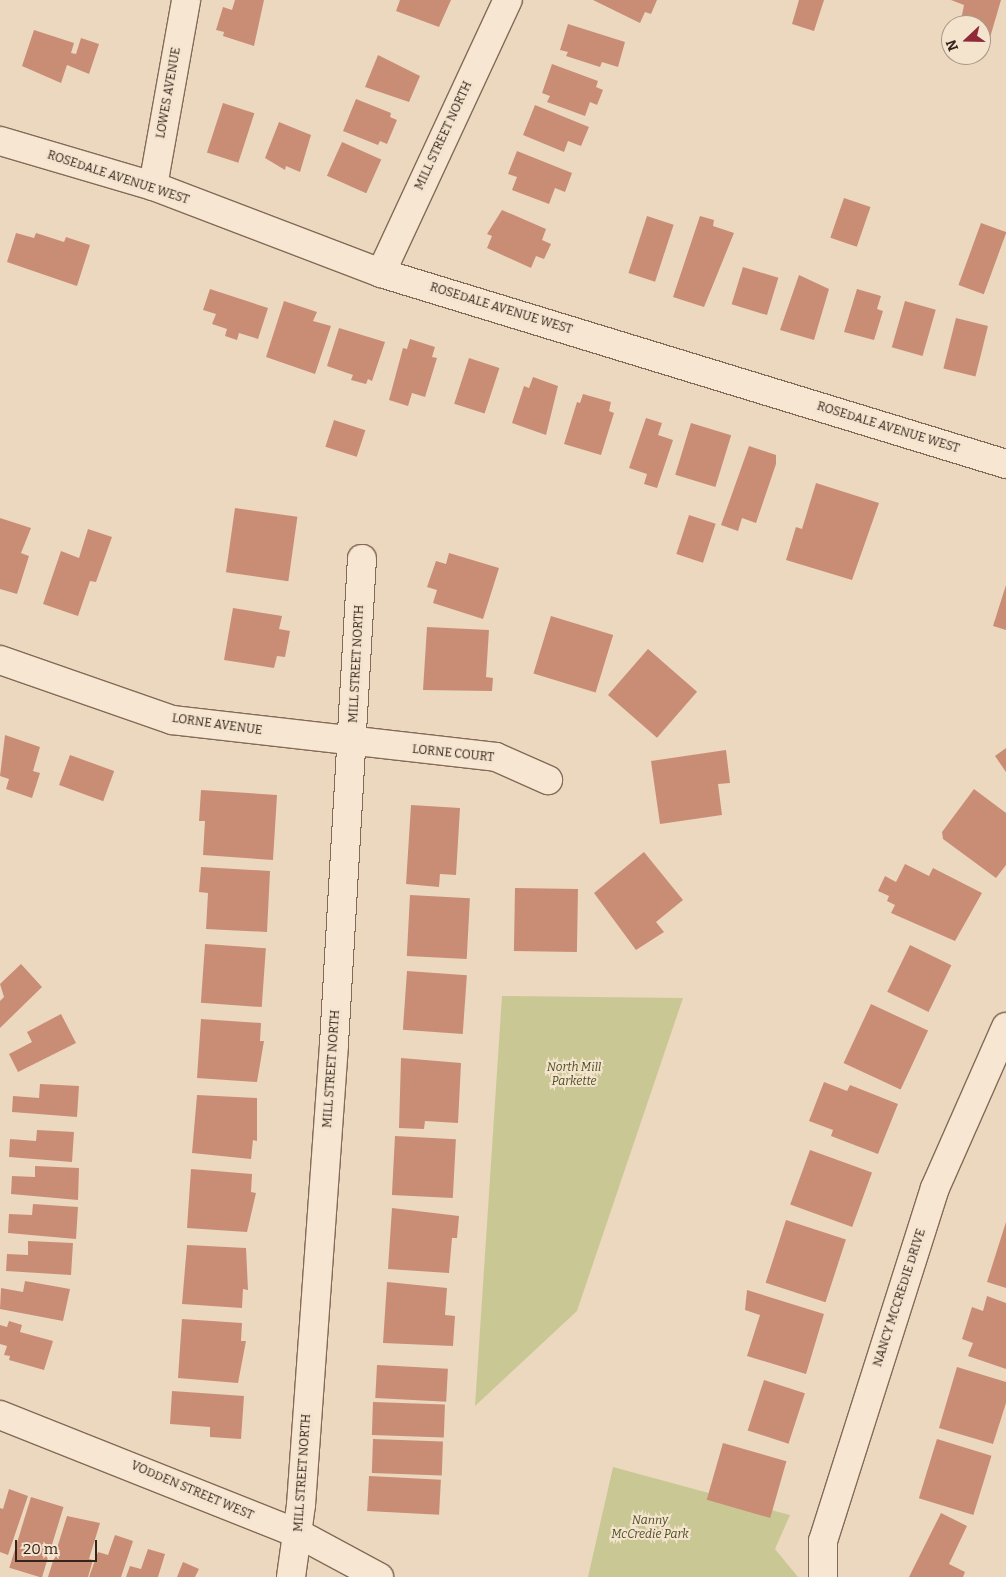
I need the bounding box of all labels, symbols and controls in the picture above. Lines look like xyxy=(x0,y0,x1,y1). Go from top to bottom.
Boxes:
north arrow xyxy=(941,15,991,65)
text: N xyxy=(943,37,962,53)
street label: LOWES AVENUE xyxy=(154,46,184,140)
street label: MILL STREET NORTH xyxy=(412,79,476,193)
street label: ROSEDALE AVENUE WEST xyxy=(45,148,191,208)
street label: ROSEDALE AVENUE WEST xyxy=(428,280,574,338)
street label: ROSEDALE AVENUE WEST xyxy=(815,399,961,457)
street label: MILL STREET NORTH xyxy=(347,605,367,723)
street label: LORNE AVENUE xyxy=(171,712,263,738)
street label: LORNE COURT xyxy=(411,743,495,765)
street label: MILL STREET NORTH xyxy=(321,1010,343,1128)
park label: North Mill Parkette xyxy=(547,1061,601,1089)
street label: NANCY MCCREDIE DRIVE xyxy=(871,1227,929,1369)
street label: MILL STREET NORTH xyxy=(292,1414,314,1532)
street label: VODDEN STREET WEST xyxy=(128,1459,256,1523)
park label: Nanny McCredie Park xyxy=(611,1514,689,1542)
scale bar xyxy=(18,1530,100,1562)
text: 20 m xyxy=(23,1540,58,1558)

